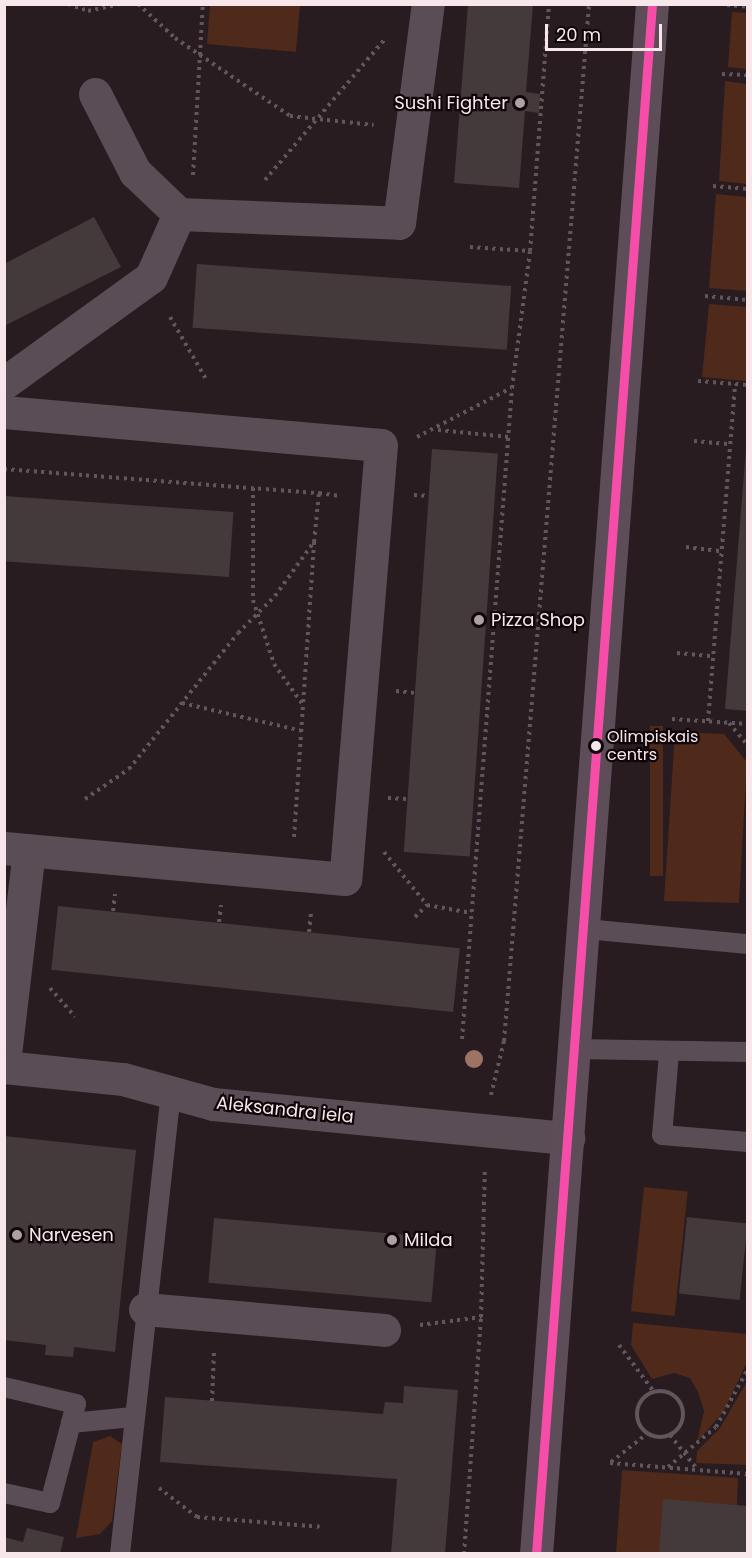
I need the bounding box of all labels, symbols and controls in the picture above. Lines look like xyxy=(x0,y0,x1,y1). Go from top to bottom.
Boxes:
scale bar xyxy=(548,12,665,50)
text: 20 m xyxy=(556,22,601,47)
place label: Sushi Fighter xyxy=(394,92,508,114)
marker: Sushi Fighter xyxy=(513,96,527,110)
place label: Pizza Shop xyxy=(491,609,585,631)
marker: Pizza Shop xyxy=(472,613,486,627)
place label: Olimpiskais centrs xyxy=(607,727,698,765)
marker: Olimpiskais centrs xyxy=(590,740,602,752)
street label: Aleksandra iela xyxy=(215,1092,355,1128)
place label: Narvesen xyxy=(29,1224,114,1246)
marker: Narvesen xyxy=(10,1228,24,1242)
place label: Milda xyxy=(404,1229,453,1251)
marker: Milda xyxy=(385,1233,399,1247)

